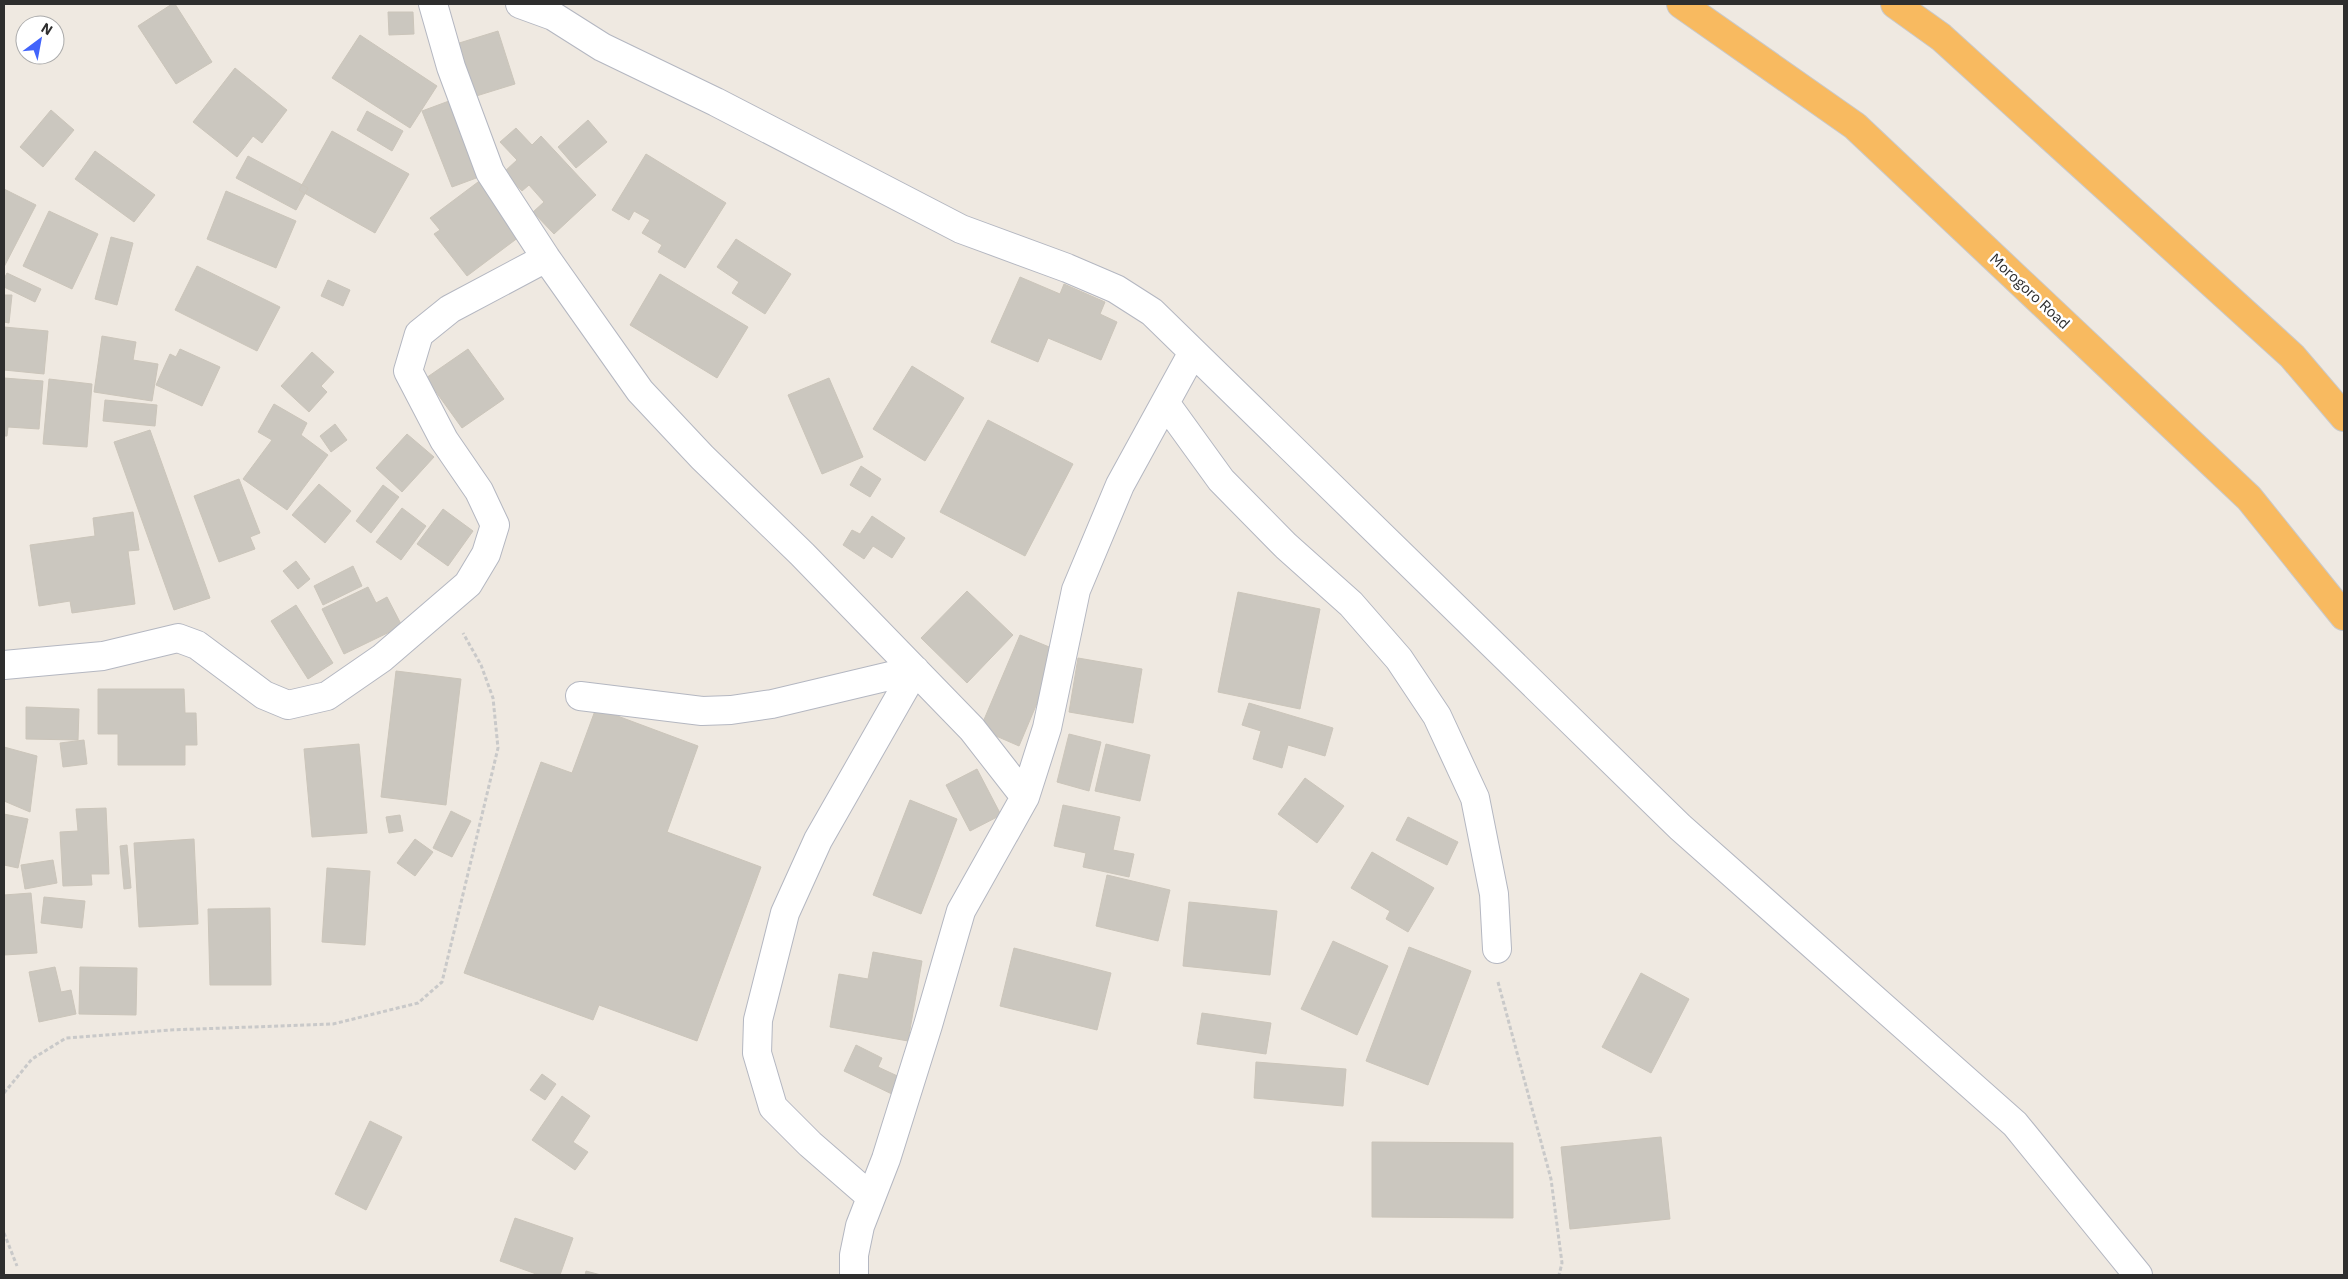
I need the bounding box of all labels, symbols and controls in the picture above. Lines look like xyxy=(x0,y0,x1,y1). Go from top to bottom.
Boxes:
north arrow xyxy=(15,15,65,65)
text: N xyxy=(38,19,56,39)
street label: Morogoro Road xyxy=(1986,249,2074,333)

